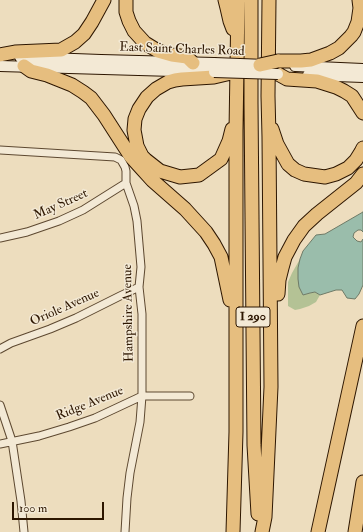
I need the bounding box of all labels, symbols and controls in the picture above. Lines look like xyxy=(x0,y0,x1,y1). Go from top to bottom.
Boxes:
street label: East Saint Charles Road xyxy=(119,40,245,60)
street label: May Street xyxy=(32,186,90,224)
street label: Hampshire Avenue xyxy=(120,264,138,362)
street label: Oriole Avenue xyxy=(28,286,102,330)
road number: I 290 xyxy=(236,307,270,327)
street label: Ridge Avenue xyxy=(54,383,126,425)
scale bar xyxy=(14,494,106,520)
text: 100 m xyxy=(19,501,47,516)

